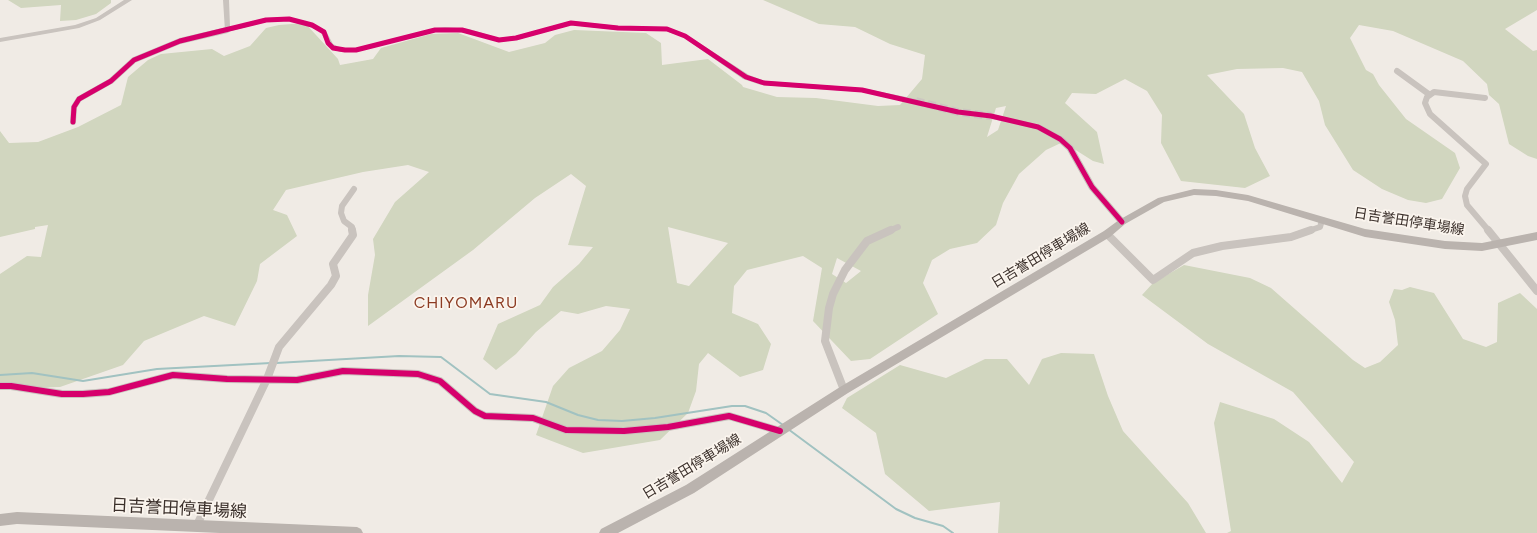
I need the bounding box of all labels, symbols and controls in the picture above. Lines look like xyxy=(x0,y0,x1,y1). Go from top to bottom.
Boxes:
street label: 日吉誉田停車場線 xyxy=(1352,205,1466,239)
street label: 日吉誉田停車場線 xyxy=(989,220,1093,292)
district label: CHIYOMARU xyxy=(414,293,518,313)
street label: 日吉誉田停車場線 xyxy=(640,431,744,503)
street label: 日吉誉田停車場線 xyxy=(111,495,247,523)

